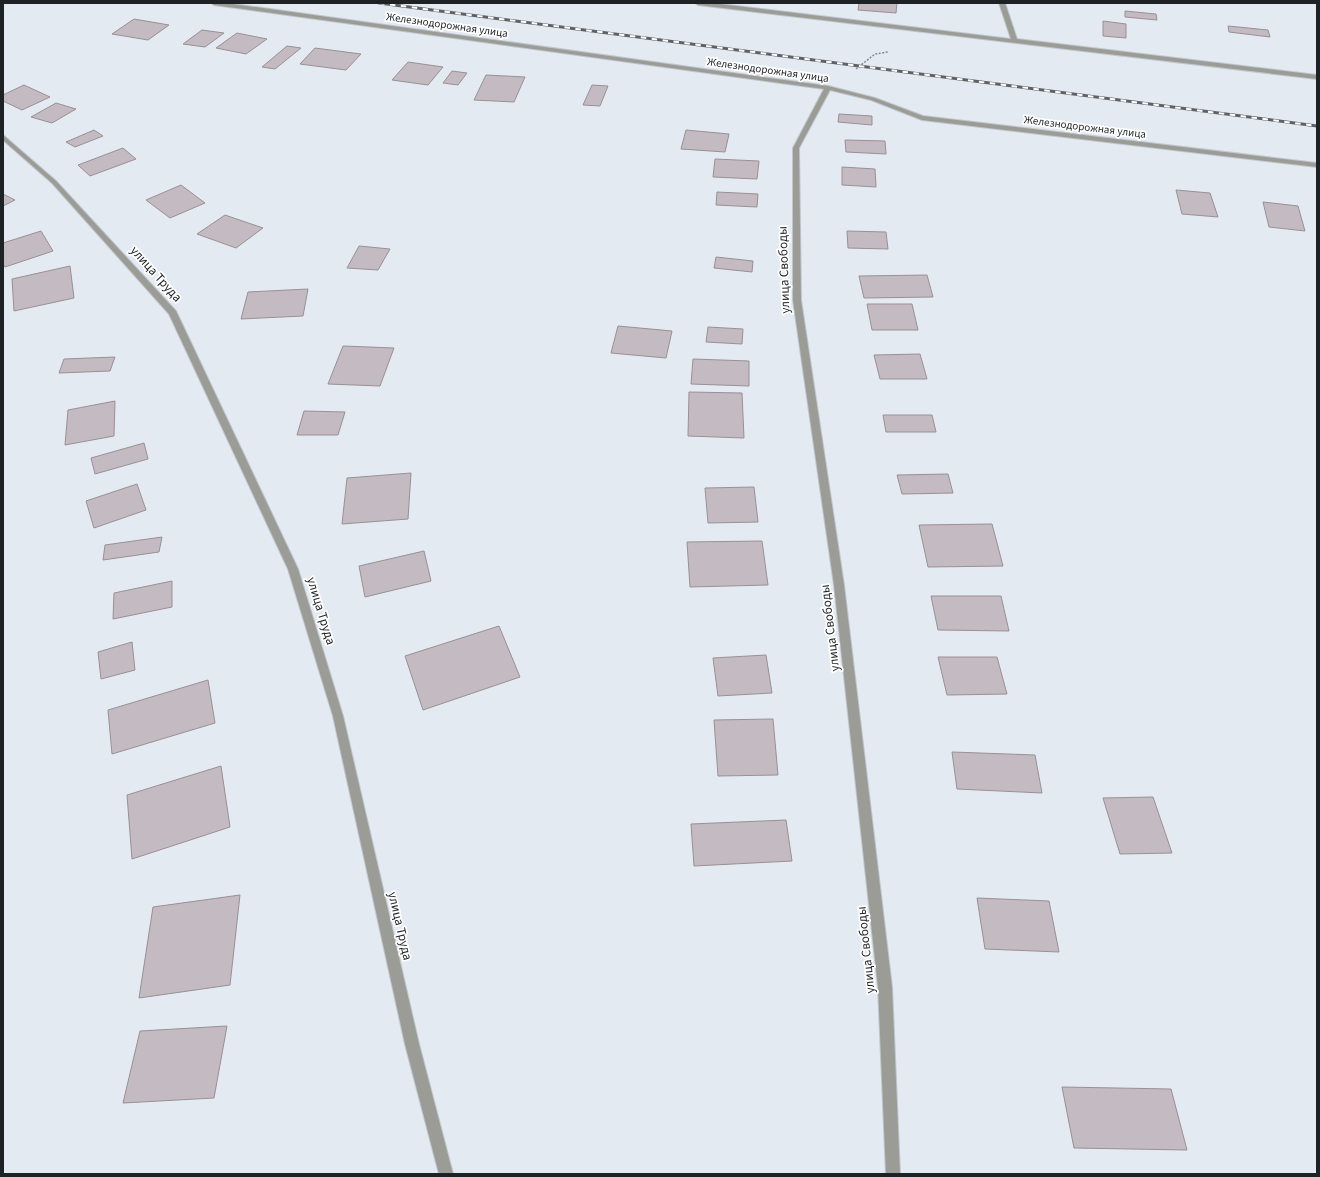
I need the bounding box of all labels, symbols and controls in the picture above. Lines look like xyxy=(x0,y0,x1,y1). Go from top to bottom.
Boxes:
street label: Железнодорожная улица xyxy=(385,9,509,41)
street label: Железнодорожная улица xyxy=(706,54,830,86)
street label: Железнодорожная улица xyxy=(1023,112,1147,142)
street label: улица Свободы xyxy=(773,226,795,314)
street label: улица Труда xyxy=(126,242,186,306)
street label: улица Труда xyxy=(302,575,340,647)
street label: улица Свободы xyxy=(816,583,844,673)
street label: улица Труда xyxy=(383,890,417,962)
street label: улица Свободы xyxy=(852,906,880,994)

